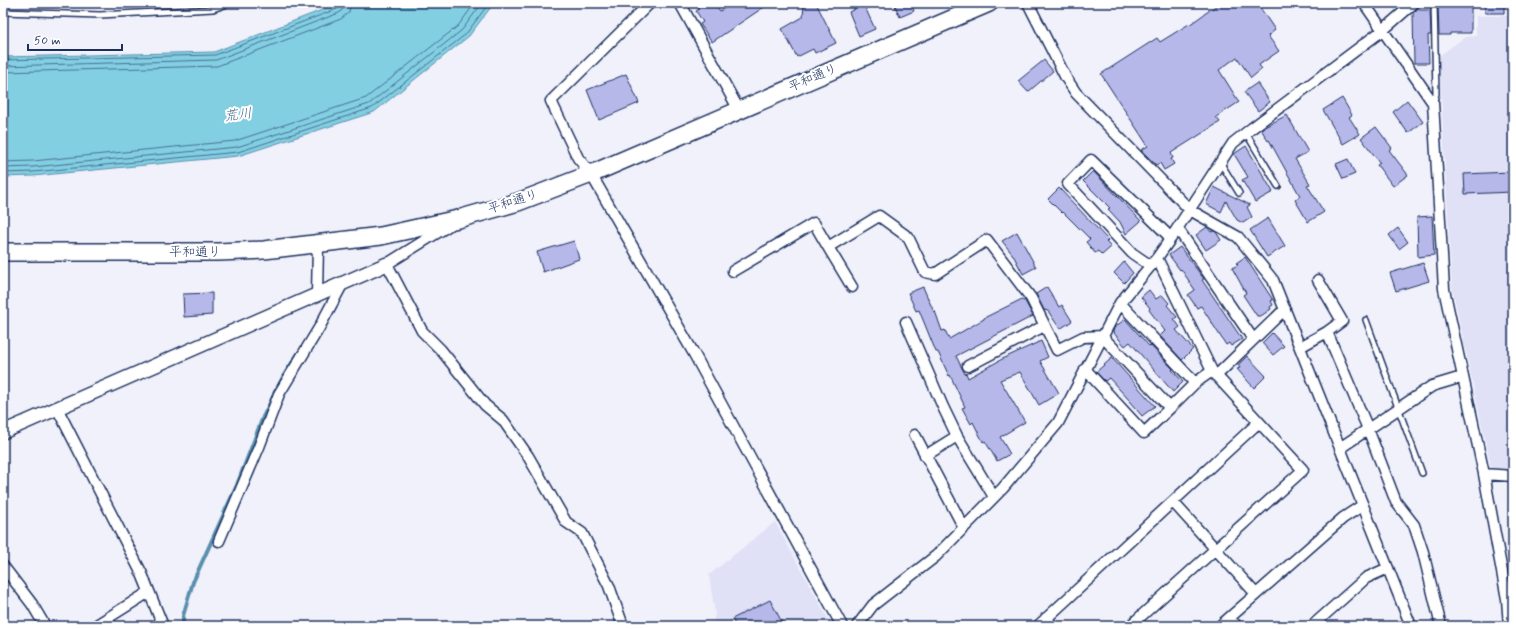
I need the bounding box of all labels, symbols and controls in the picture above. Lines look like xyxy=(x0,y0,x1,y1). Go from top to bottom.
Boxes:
scale bar xyxy=(28,26,122,52)
text: 50 m xyxy=(34,33,61,49)
street label: 平和通り xyxy=(786,60,840,96)
water label: 荒川 xyxy=(223,104,253,126)
street label: 平和通り xyxy=(486,186,540,218)
street label: 平和通り xyxy=(169,244,221,261)

